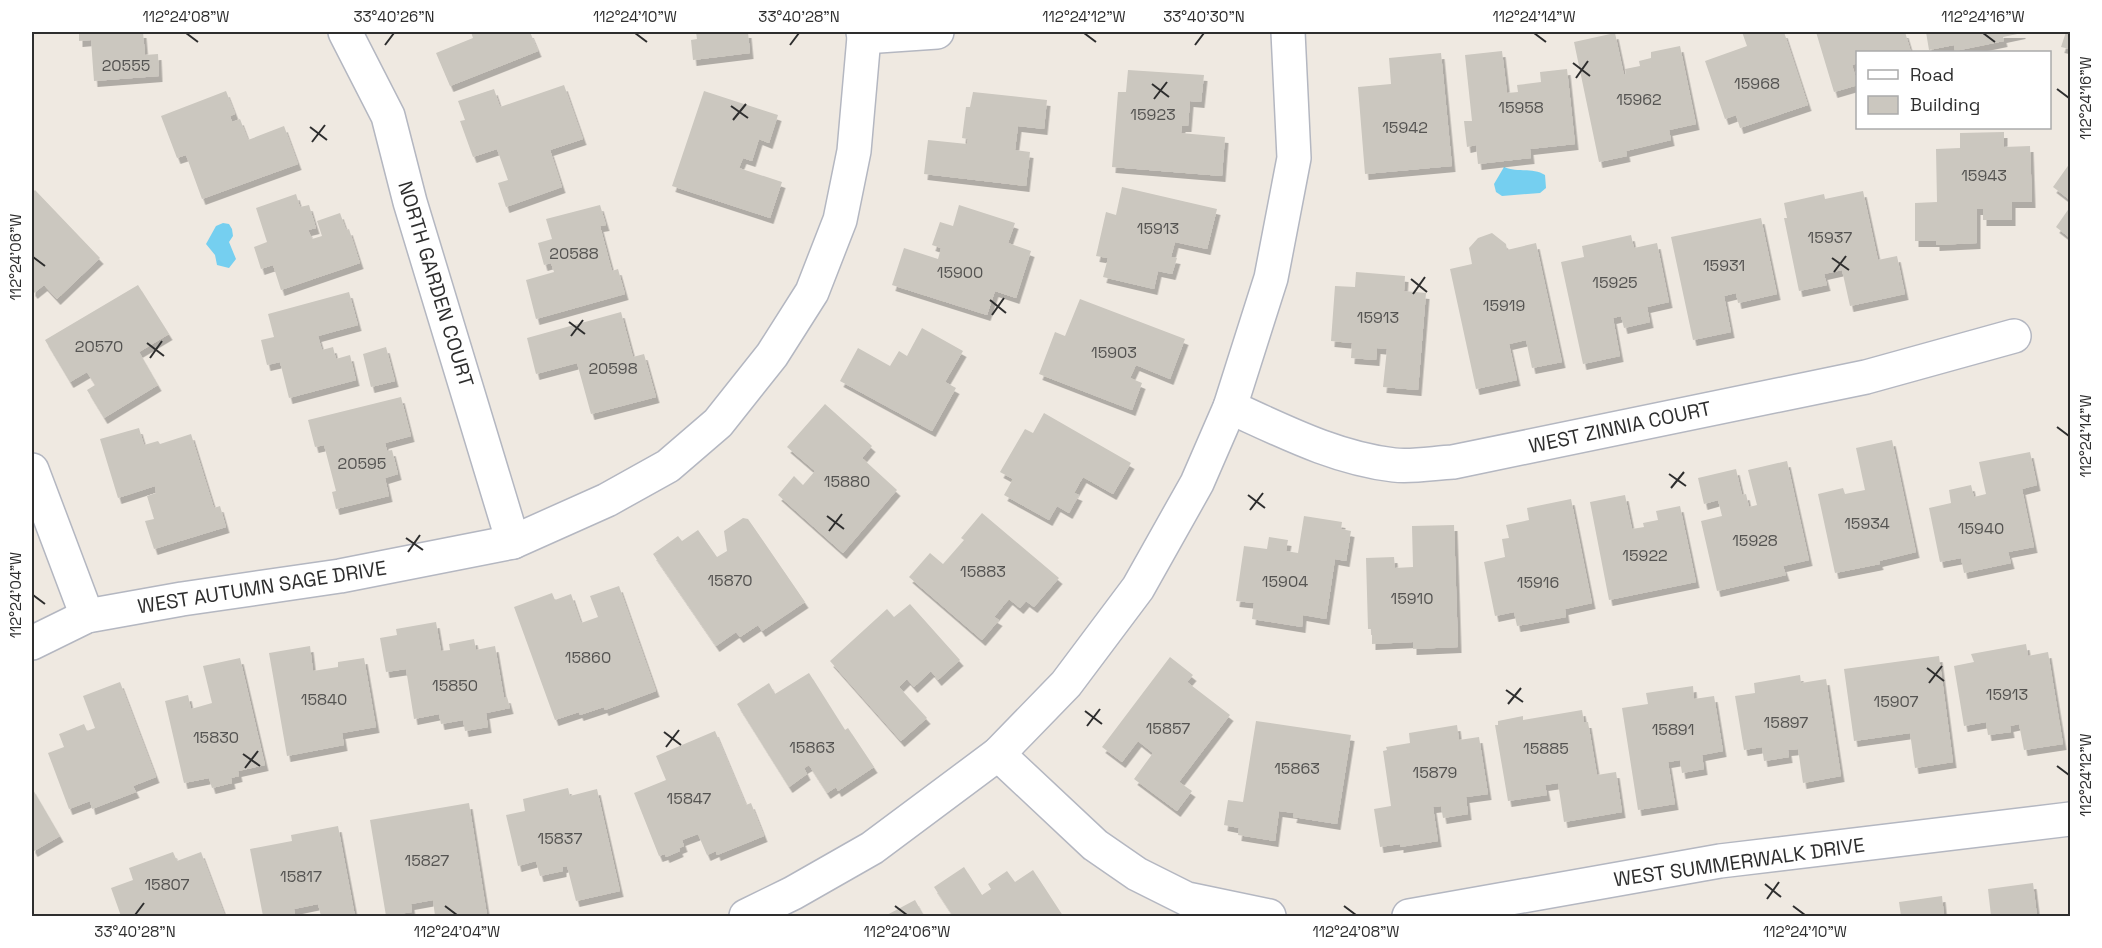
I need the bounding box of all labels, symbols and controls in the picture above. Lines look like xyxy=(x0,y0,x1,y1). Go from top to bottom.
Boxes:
text: 112°24'08"W xyxy=(143,7,229,26)
text: 33°40'26"N xyxy=(353,7,435,26)
text: 112°24'10"W xyxy=(593,7,677,26)
text: 33°40'28"N xyxy=(758,7,840,26)
text: 112°24'12"W xyxy=(1042,7,1126,26)
text: 33°40'30"N xyxy=(1163,7,1245,26)
text: 112°24'14"W xyxy=(1492,7,1576,26)
text: 112°24'16"W xyxy=(1941,7,2025,26)
legend xyxy=(1856,51,2051,129)
house number: 20555 xyxy=(102,55,150,76)
text: 112°24'16"W xyxy=(2076,56,2095,140)
text: Road xyxy=(1910,63,1954,86)
house number: 15968 xyxy=(1734,73,1780,94)
house number: 15962 xyxy=(1616,89,1662,110)
text: Building xyxy=(1910,93,1980,116)
house number: 15958 xyxy=(1498,97,1544,118)
house number: 15923 xyxy=(1130,104,1176,125)
house number: 15942 xyxy=(1382,117,1428,138)
house number: 15943 xyxy=(1961,165,2007,186)
street label: NORTH GARDEN COURT xyxy=(392,178,480,390)
text: 112°24'06"W xyxy=(6,214,25,300)
house number: 15913 xyxy=(1137,218,1179,239)
house number: 15937 xyxy=(1808,227,1852,248)
house number: 20588 xyxy=(549,243,599,264)
house number: 15931 xyxy=(1703,255,1745,276)
house number: 15900 xyxy=(937,262,983,283)
house number: 15925 xyxy=(1592,272,1638,293)
house number: 15919 xyxy=(1483,295,1525,316)
house number: 15913 xyxy=(1357,307,1399,328)
house number: 20570 xyxy=(75,336,123,357)
house number: 15903 xyxy=(1091,342,1137,363)
house number: 20598 xyxy=(588,358,638,379)
text: 112°24'14"W xyxy=(2076,394,2095,478)
street label: WEST ZINNIA COURT xyxy=(1526,395,1714,459)
house number: 20595 xyxy=(338,453,386,474)
house number: 15880 xyxy=(824,471,870,492)
house number: 15934 xyxy=(1844,513,1890,534)
house number: 15940 xyxy=(1958,518,2004,539)
house number: 15928 xyxy=(1732,530,1778,551)
house number: 15922 xyxy=(1622,545,1668,566)
text: 112°24'04"W xyxy=(6,552,25,638)
street label: WEST AUTUMN SAGE DRIVE xyxy=(136,554,388,620)
house number: 15883 xyxy=(960,561,1006,582)
house number: 15870 xyxy=(707,570,753,591)
house number: 15904 xyxy=(1262,571,1308,592)
house number: 15916 xyxy=(1517,572,1559,593)
house number: 15910 xyxy=(1390,588,1434,609)
house number: 15860 xyxy=(565,647,611,668)
house number: 15850 xyxy=(432,675,478,696)
house number: 15913 xyxy=(1986,684,2028,705)
house number: 15840 xyxy=(301,689,347,710)
house number: 15907 xyxy=(1873,691,1919,712)
house number: 15897 xyxy=(1764,712,1808,733)
house number: 15857 xyxy=(1146,718,1190,739)
house number: 15891 xyxy=(1652,719,1694,740)
house number: 15830 xyxy=(193,727,239,748)
text: 112°24'12"W xyxy=(2076,733,2095,817)
house number: 15863 xyxy=(789,737,835,758)
house number: 15885 xyxy=(1523,738,1569,759)
house number: 15863 xyxy=(1274,758,1320,779)
house number: 15879 xyxy=(1413,762,1457,783)
house number: 15847 xyxy=(667,788,711,809)
house number: 15837 xyxy=(538,828,582,849)
street label: WEST SUMMERWALK DRIVE xyxy=(1612,832,1866,892)
house number: 15827 xyxy=(405,850,449,871)
house number: 15817 xyxy=(280,866,322,887)
house number: 15807 xyxy=(144,874,190,895)
text: 33°40'28"N xyxy=(94,922,176,941)
text: 112°24'04"W xyxy=(414,922,500,941)
text: 112°24'06"W xyxy=(864,922,950,941)
text: 112°24'08"W xyxy=(1313,922,1399,941)
text: 112°24'10"W xyxy=(1763,922,1847,941)

